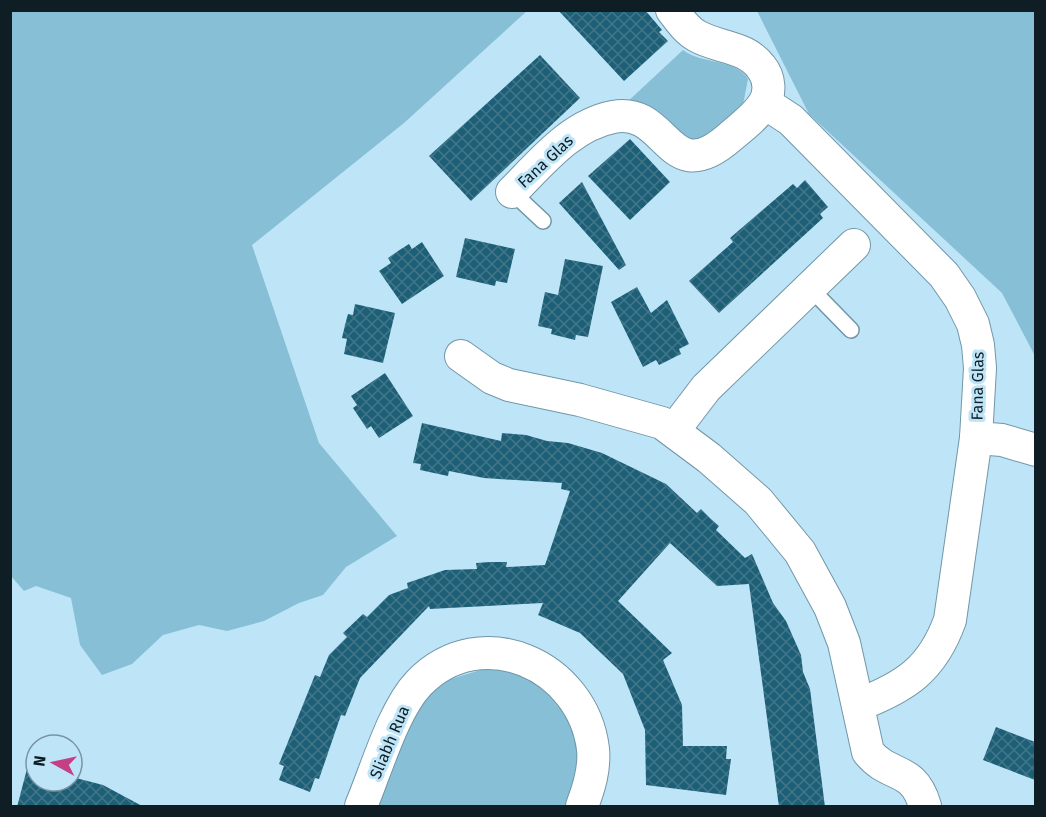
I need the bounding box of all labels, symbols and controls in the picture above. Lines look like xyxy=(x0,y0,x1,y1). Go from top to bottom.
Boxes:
street label: Fana Glas xyxy=(514,131,577,192)
street label: Fana Glas xyxy=(967,352,988,420)
street label: Sliabh Rua xyxy=(366,703,413,782)
north arrow xyxy=(24,733,84,793)
text: N xyxy=(29,754,50,768)

